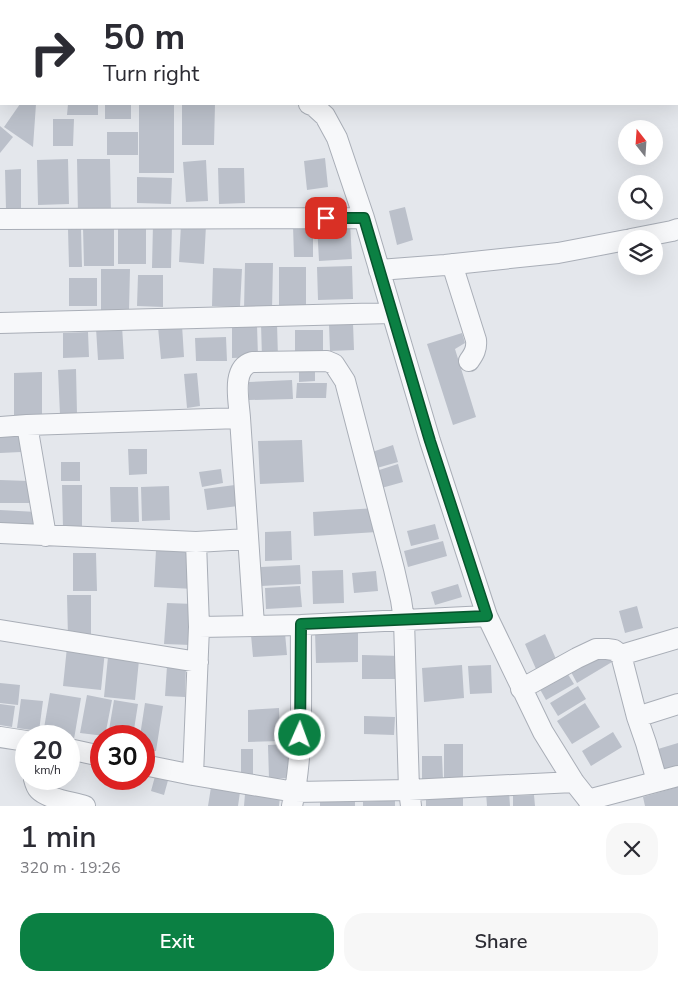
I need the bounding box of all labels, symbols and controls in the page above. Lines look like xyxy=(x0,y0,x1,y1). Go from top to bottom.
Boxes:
text: 50 m xyxy=(103,14,185,61)
icon: right xyxy=(20,20,85,85)
text: Turn right xyxy=(103,59,199,89)
north arrow xyxy=(618,120,662,165)
map controls xyxy=(618,120,663,275)
button: search xyxy=(618,175,663,220)
pin xyxy=(305,197,347,239)
icon: arrive xyxy=(312,204,340,232)
button: layers xyxy=(618,230,663,275)
position arrow xyxy=(273,708,325,760)
speed limit sign: 30 xyxy=(90,725,155,790)
text: 20 xyxy=(32,734,63,768)
text: km/h xyxy=(34,762,61,778)
text: 1 min xyxy=(20,817,96,858)
button: close xyxy=(606,823,658,875)
text: 320 m · 19:26 xyxy=(20,857,121,879)
button: Exit xyxy=(20,913,334,971)
button: Share xyxy=(344,913,658,971)

